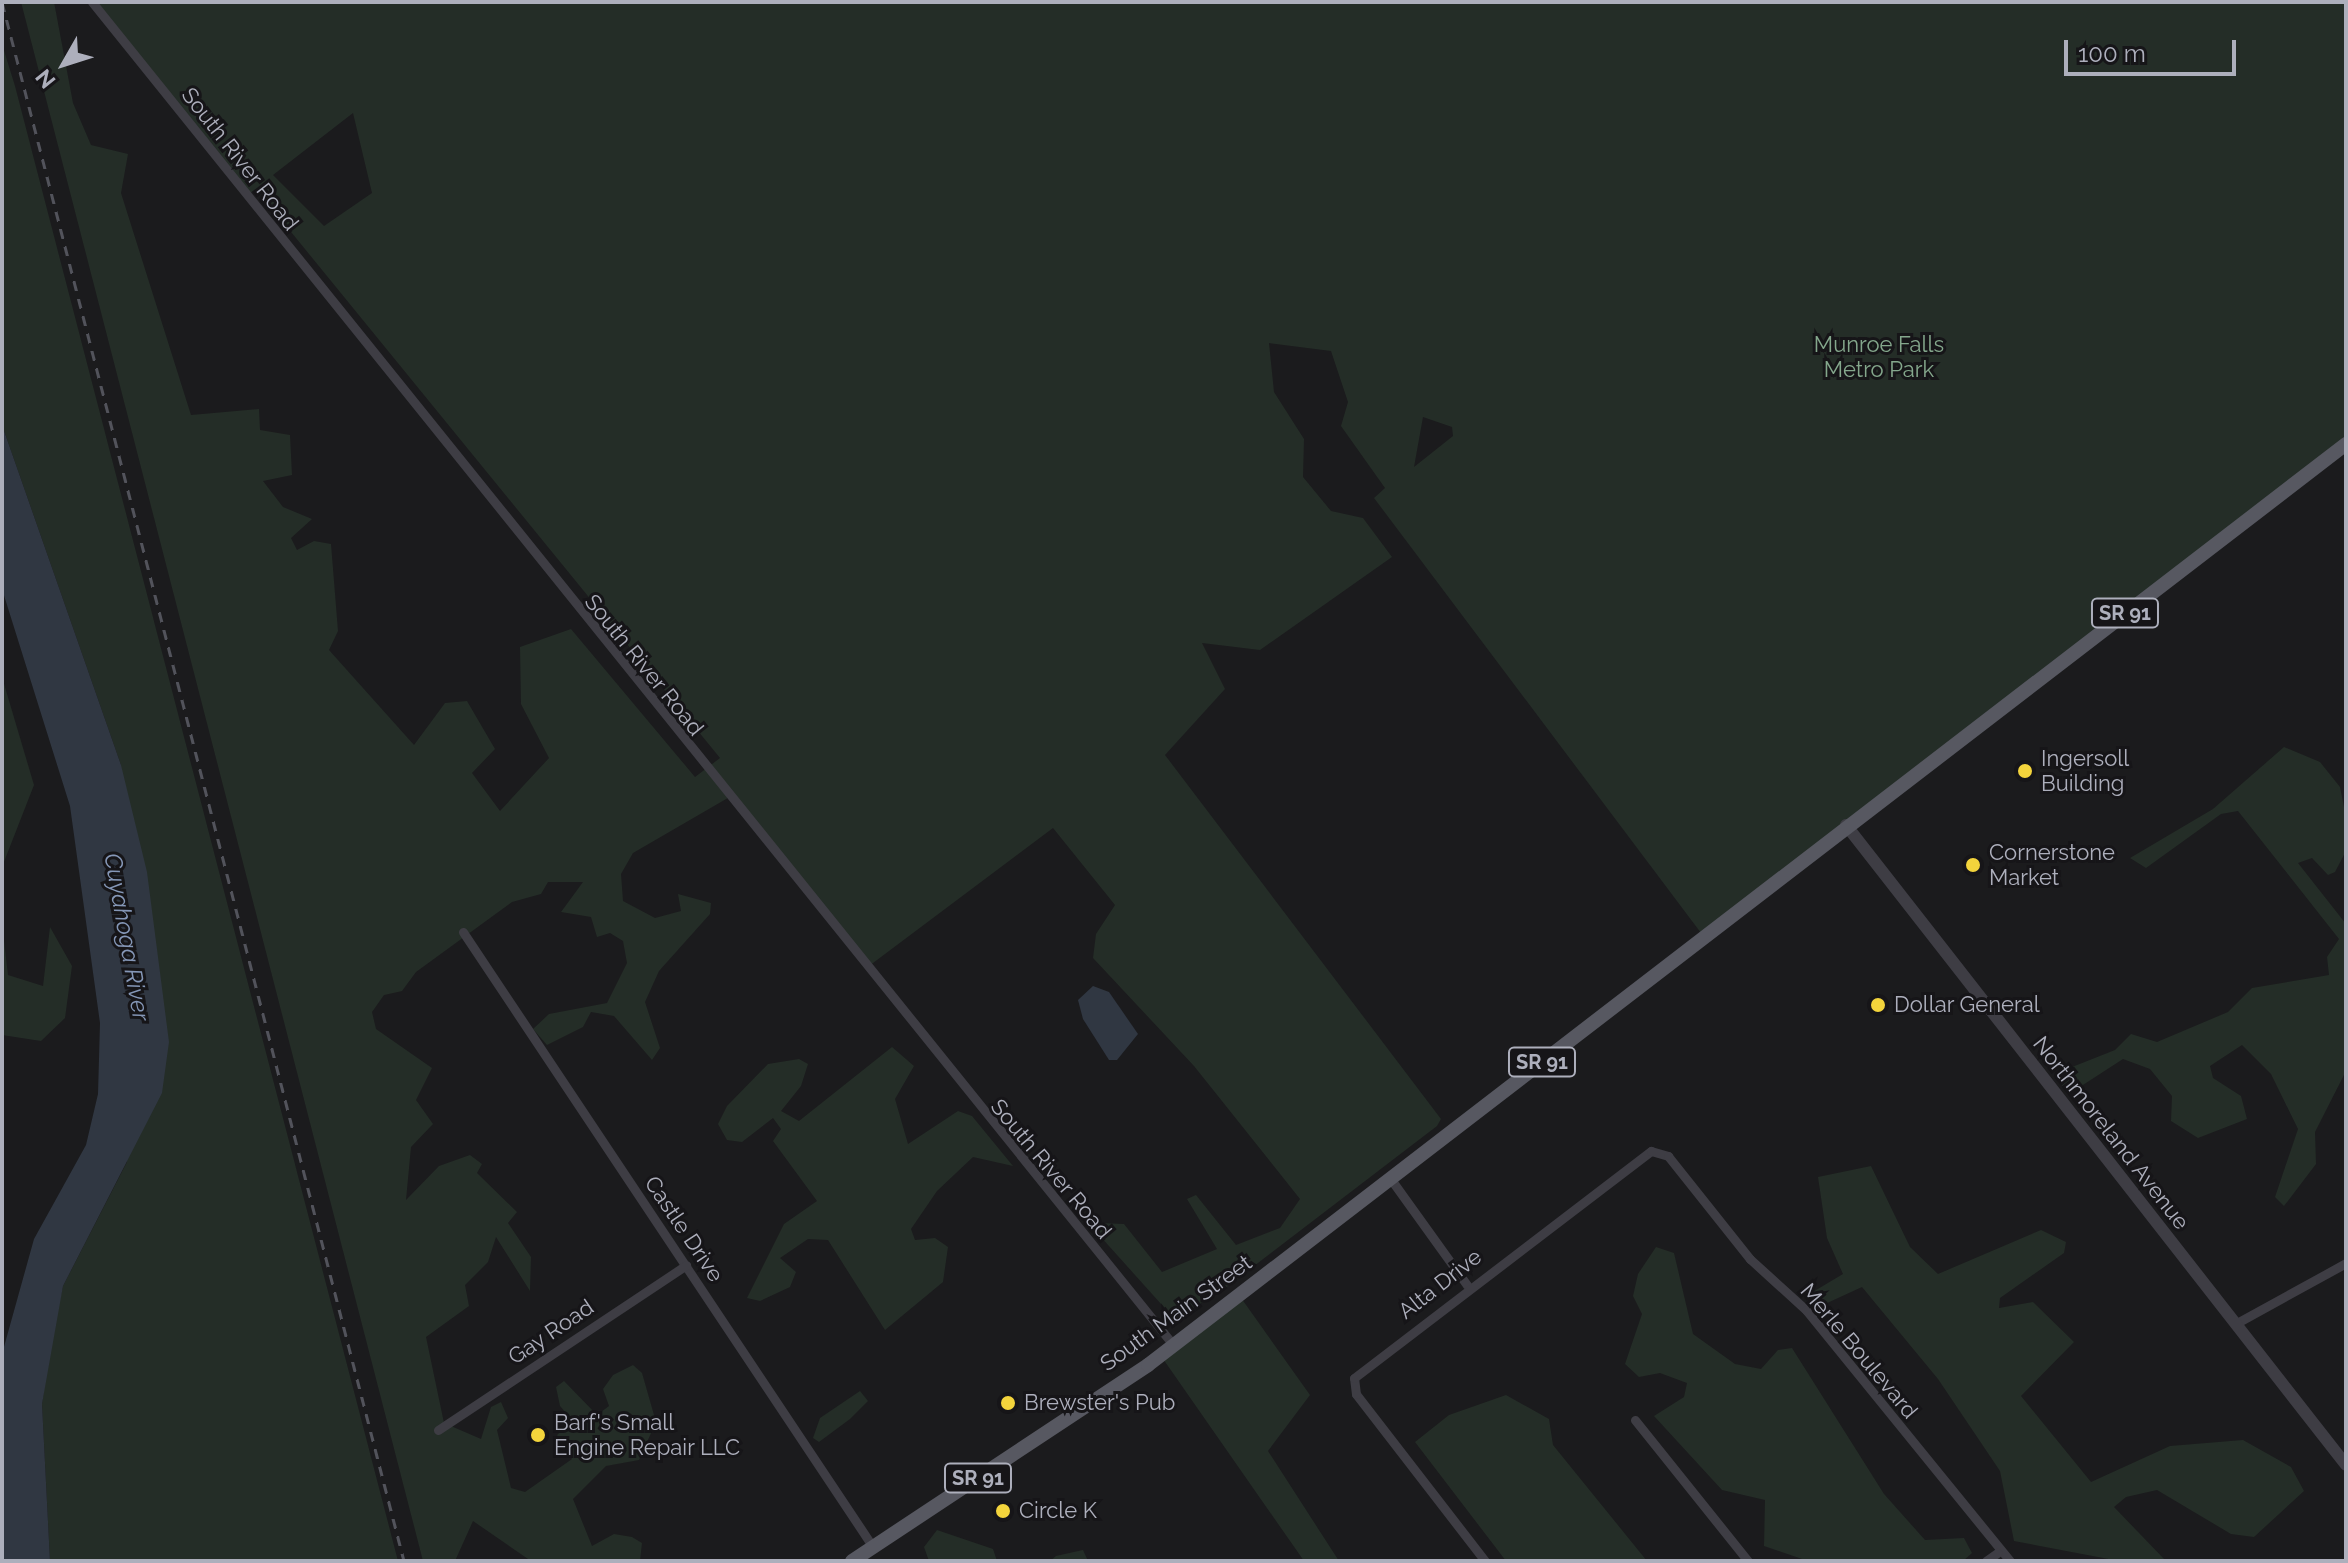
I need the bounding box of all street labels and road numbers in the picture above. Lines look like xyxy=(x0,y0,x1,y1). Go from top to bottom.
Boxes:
street label: South River Road xyxy=(176,82,304,236)
street label: South River Road xyxy=(579,589,709,741)
road number: SR 91 xyxy=(2089,597,2161,629)
street label: Northmoreland Avenue xyxy=(2027,1031,2195,1235)
road number: SR 91 xyxy=(1506,1046,1578,1078)
street label: South River Road xyxy=(985,1094,1117,1244)
street label: Castle Drive xyxy=(639,1171,729,1287)
street label: Alta Drive xyxy=(1393,1243,1487,1325)
street label: South Main Street xyxy=(1095,1249,1257,1377)
street label: Merle Boulevard xyxy=(1795,1278,1923,1424)
street label: Gay Road xyxy=(503,1294,599,1370)
road number: SR 91 xyxy=(942,1462,1014,1494)

